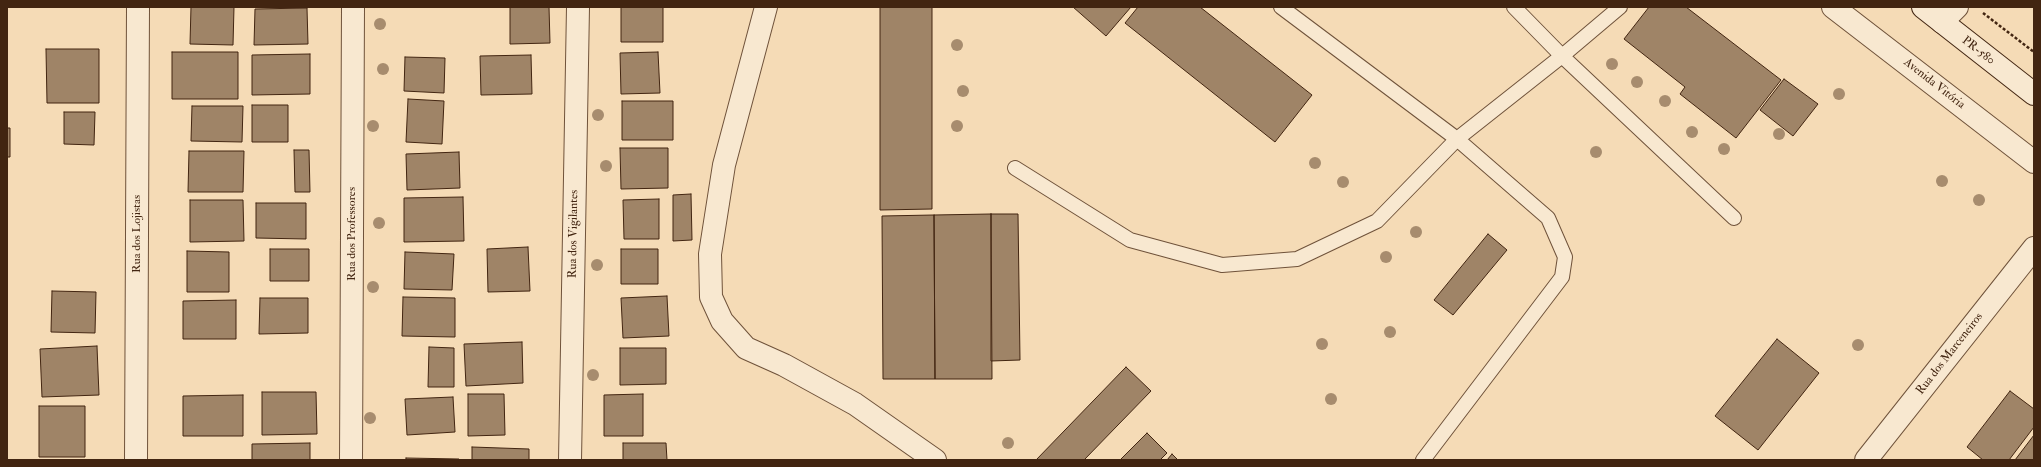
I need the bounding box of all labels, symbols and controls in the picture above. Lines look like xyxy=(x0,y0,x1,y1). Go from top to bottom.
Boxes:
street label: PR-580 xyxy=(1959,34,1997,68)
street label: Avenida Vitória xyxy=(1900,56,1968,112)
street label: Rua dos Professores xyxy=(345,187,359,281)
street label: Rua dos Vigilantes xyxy=(566,190,582,278)
street label: Rua dos Lojistas xyxy=(130,195,144,273)
street label: Rua dos Marceneiros xyxy=(1914,310,1986,398)

